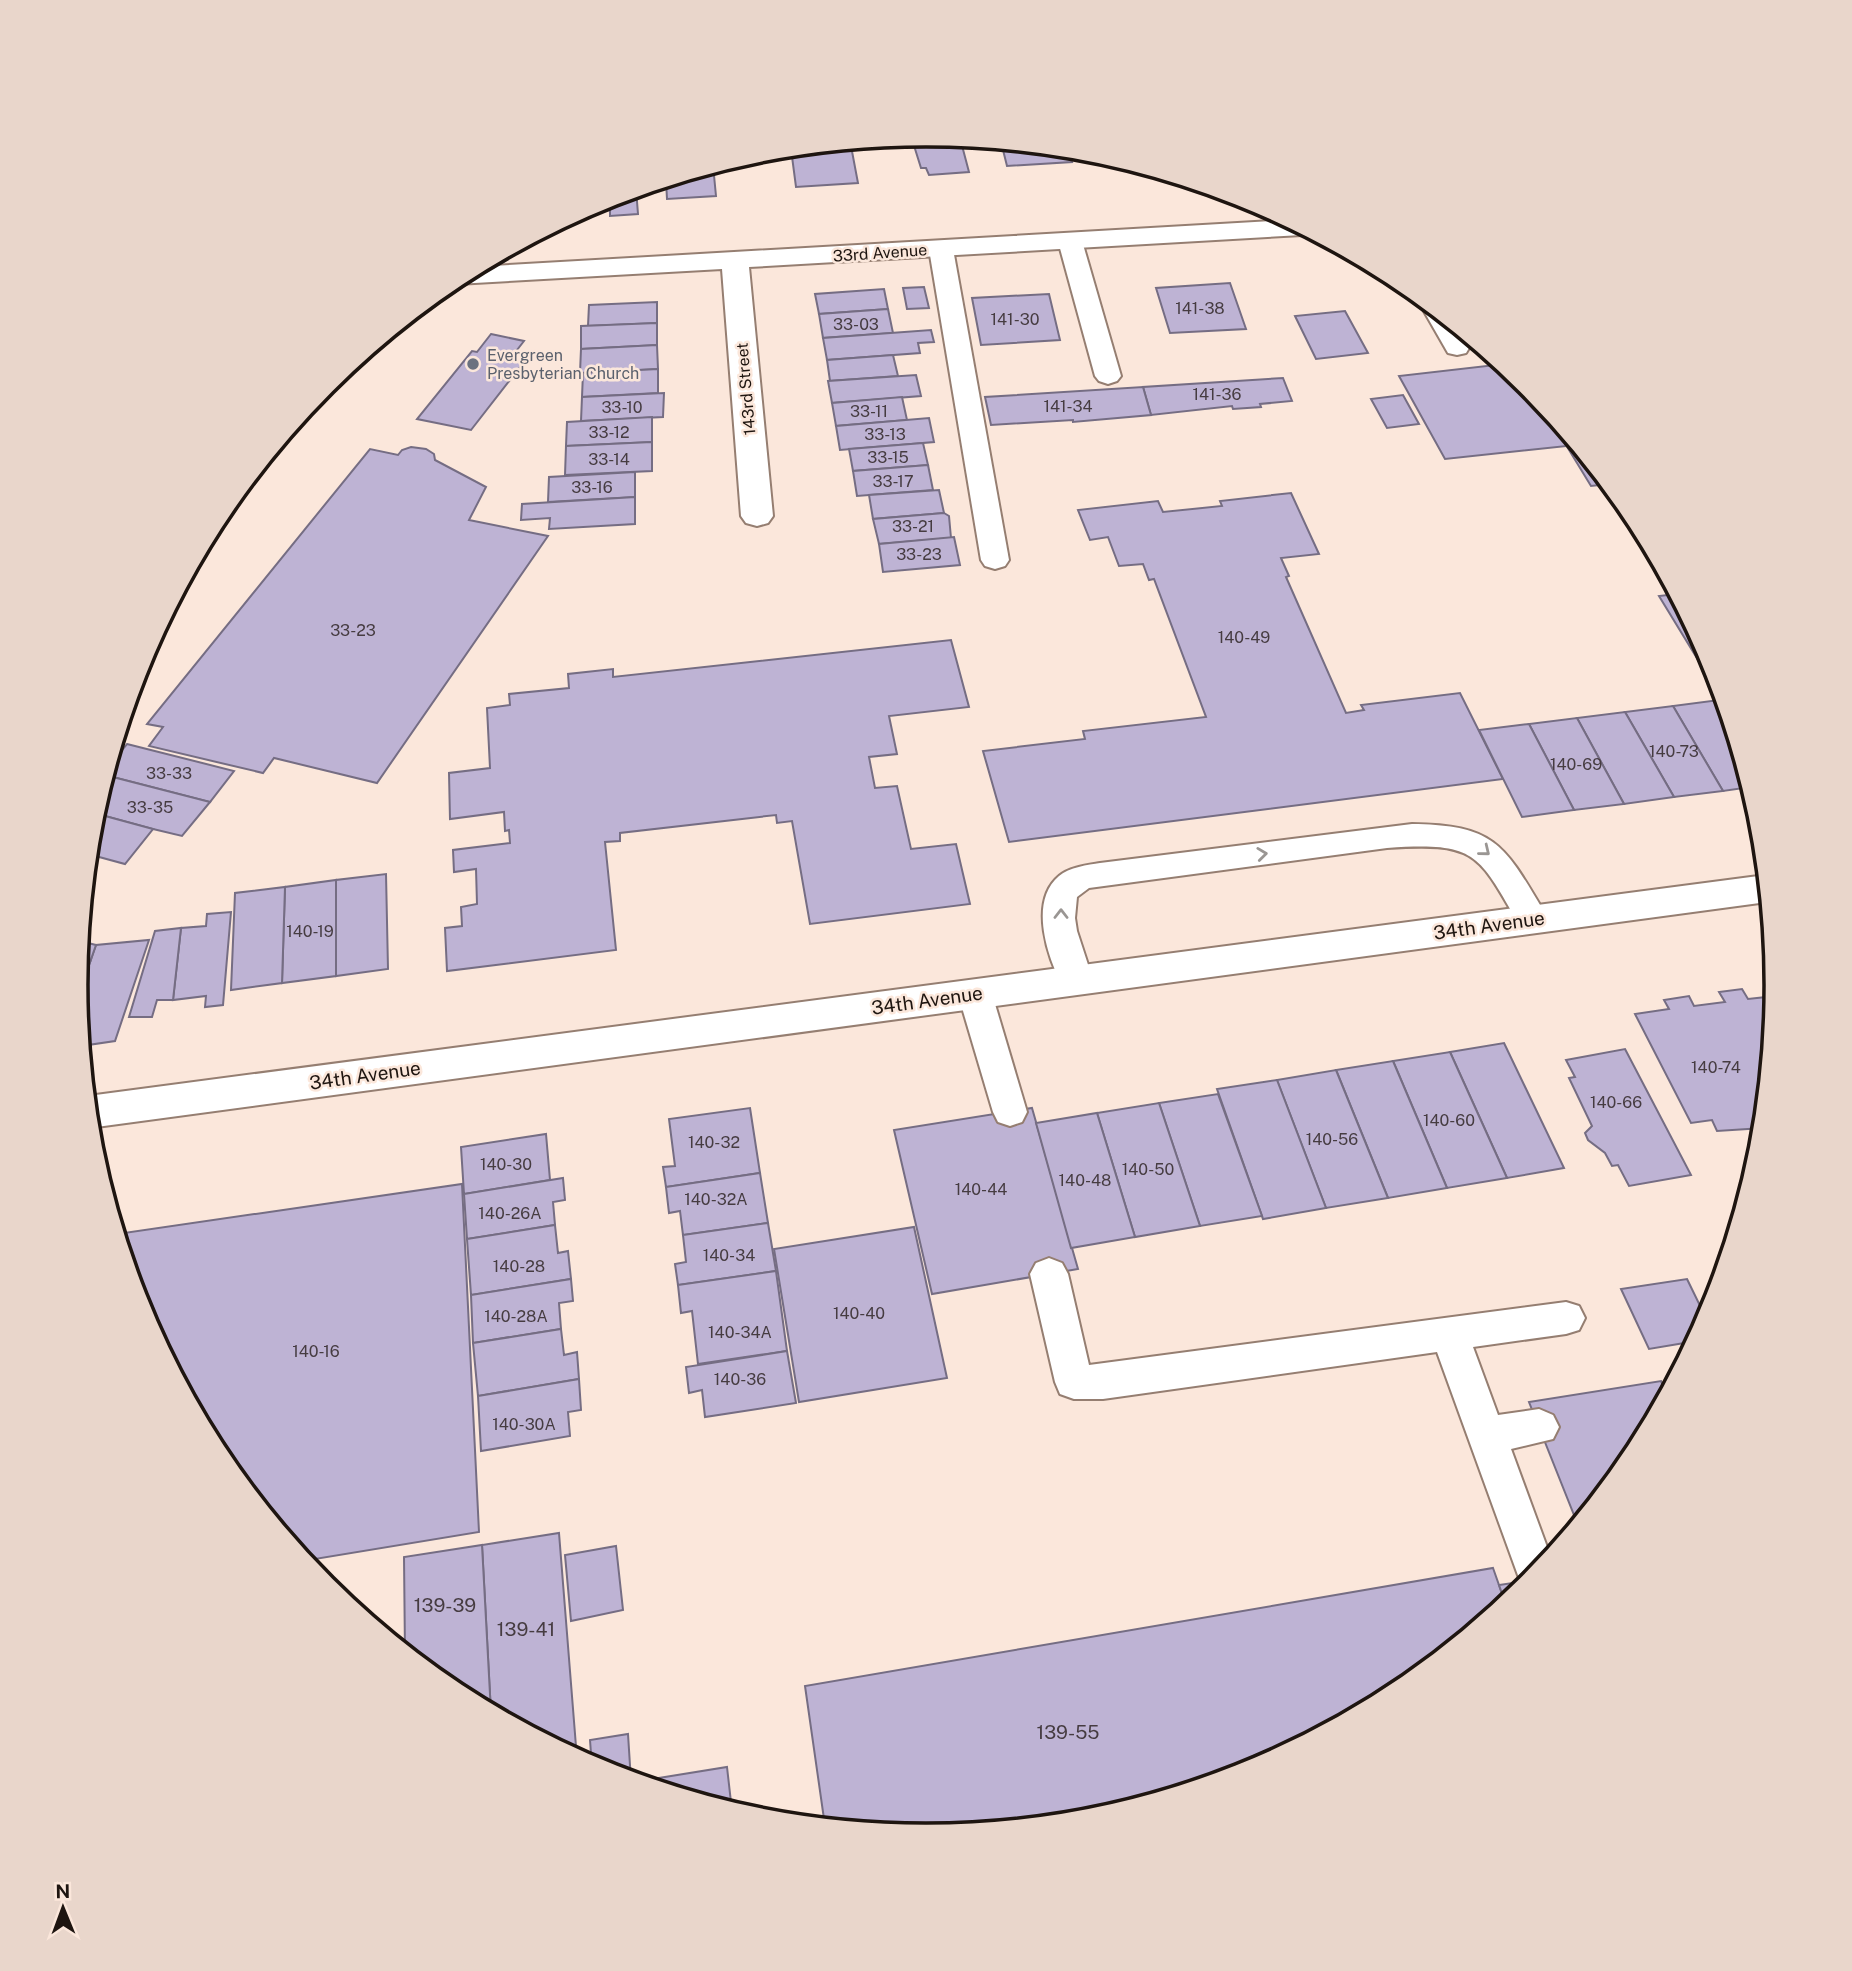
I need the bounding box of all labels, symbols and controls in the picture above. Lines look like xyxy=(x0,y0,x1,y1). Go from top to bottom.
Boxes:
street label: 33rd Avenue xyxy=(832,240,928,266)
house number: 141-38 xyxy=(1175,299,1225,318)
house number: 141-30 xyxy=(991,310,1040,329)
house number: 33-03 xyxy=(833,315,879,334)
street label: 143rd Street xyxy=(732,342,760,436)
place label: Evergreen Presbyterian Church xyxy=(487,346,639,383)
marker: Evergreen Presbyterian Church xyxy=(465,356,481,372)
house number: 141-36 xyxy=(1192,385,1242,404)
house number: 141-34 xyxy=(1043,397,1093,416)
house number: 33-10 xyxy=(601,398,643,417)
house number: 33-11 xyxy=(850,402,888,421)
house number: 33-12 xyxy=(589,423,629,442)
house number: 33-13 xyxy=(864,425,906,444)
house number: 33-15 xyxy=(867,448,909,467)
house number: 33-14 xyxy=(588,450,630,469)
house number: 33-17 xyxy=(872,472,914,491)
house number: 33-16 xyxy=(571,478,613,497)
house number: 33-21 xyxy=(892,517,934,536)
house number: 33-23 xyxy=(896,545,942,564)
house number: 33-23 xyxy=(330,621,376,640)
house number: 140-49 xyxy=(1218,628,1270,647)
house number: 140-73 xyxy=(1649,742,1699,761)
house number: 140-69 xyxy=(1550,755,1602,774)
house number: 33-33 xyxy=(146,764,192,783)
house number: 33-35 xyxy=(127,798,173,817)
one-way arrow xyxy=(1477,843,1489,856)
one-way arrow xyxy=(1256,846,1268,861)
street label: 34th Avenue xyxy=(1432,906,1546,944)
one-way arrow xyxy=(1053,908,1069,919)
house number: 140-19 xyxy=(286,922,334,941)
street label: 34th Avenue xyxy=(870,981,984,1019)
street label: 34th Avenue xyxy=(308,1056,422,1094)
house number: 140-74 xyxy=(1691,1058,1741,1077)
house number: 140-66 xyxy=(1590,1093,1642,1112)
house number: 140-60 xyxy=(1423,1111,1475,1130)
house number: 140-56 xyxy=(1306,1130,1358,1149)
house number: 140-32 xyxy=(688,1133,740,1152)
house number: 140-30 xyxy=(480,1155,532,1174)
house number: 140-50 xyxy=(1122,1160,1174,1179)
house number: 140-48 xyxy=(1059,1171,1111,1190)
house number: 140-44 xyxy=(955,1180,1007,1199)
house number: 140-32A xyxy=(684,1190,748,1209)
house number: 140-26A xyxy=(478,1204,542,1223)
house number: 140-34 xyxy=(703,1246,755,1265)
house number: 140-28 xyxy=(493,1257,545,1276)
house number: 140-40 xyxy=(833,1304,885,1323)
house number: 140-28A xyxy=(484,1307,548,1326)
house number: 140-34A xyxy=(708,1323,772,1342)
house number: 140-16 xyxy=(292,1342,340,1361)
house number: 140-36 xyxy=(714,1370,766,1389)
house number: 140-30A xyxy=(492,1415,556,1434)
house number: 139-39 xyxy=(414,1594,476,1616)
house number: 139-41 xyxy=(497,1618,555,1640)
house number: 139-55 xyxy=(1037,1721,1099,1743)
north arrow xyxy=(28,1873,98,1943)
text: N xyxy=(55,1880,70,1902)

